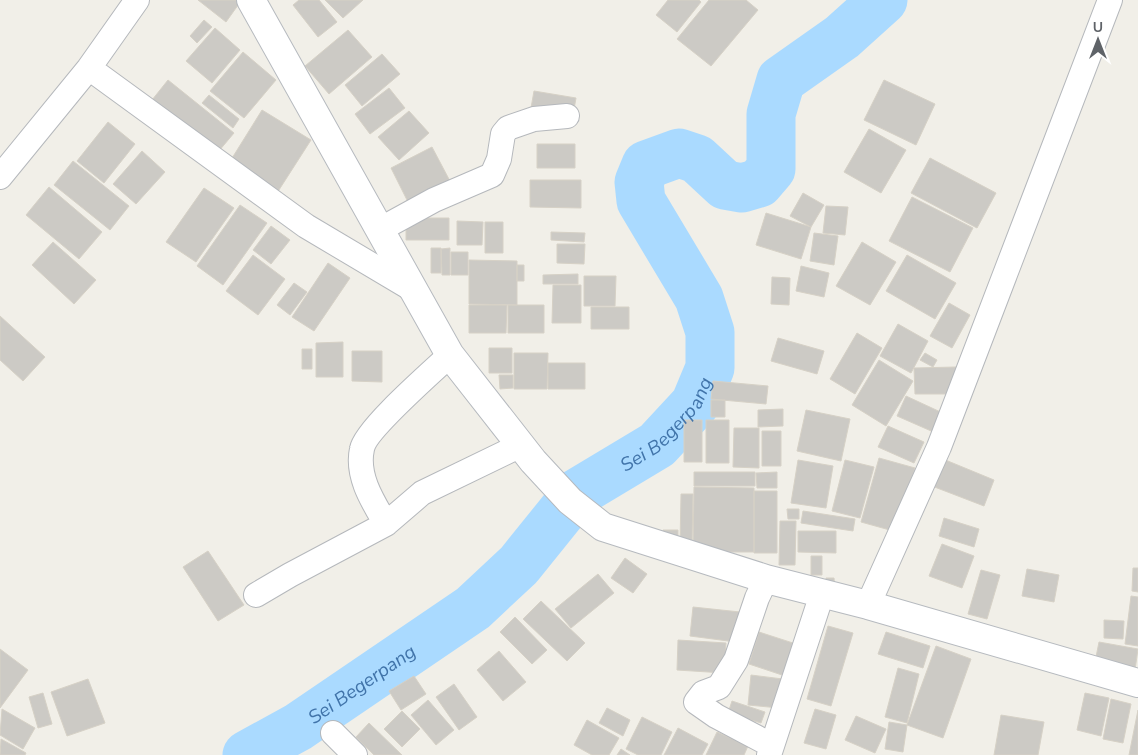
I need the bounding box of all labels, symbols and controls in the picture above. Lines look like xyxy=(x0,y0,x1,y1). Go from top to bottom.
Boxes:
north arrow xyxy=(1073,15,1123,65)
text: U xyxy=(1093,18,1103,37)
water label: Sei Begerpang xyxy=(616,373,719,478)
water label: Sei Begerpang xyxy=(303,639,421,731)

